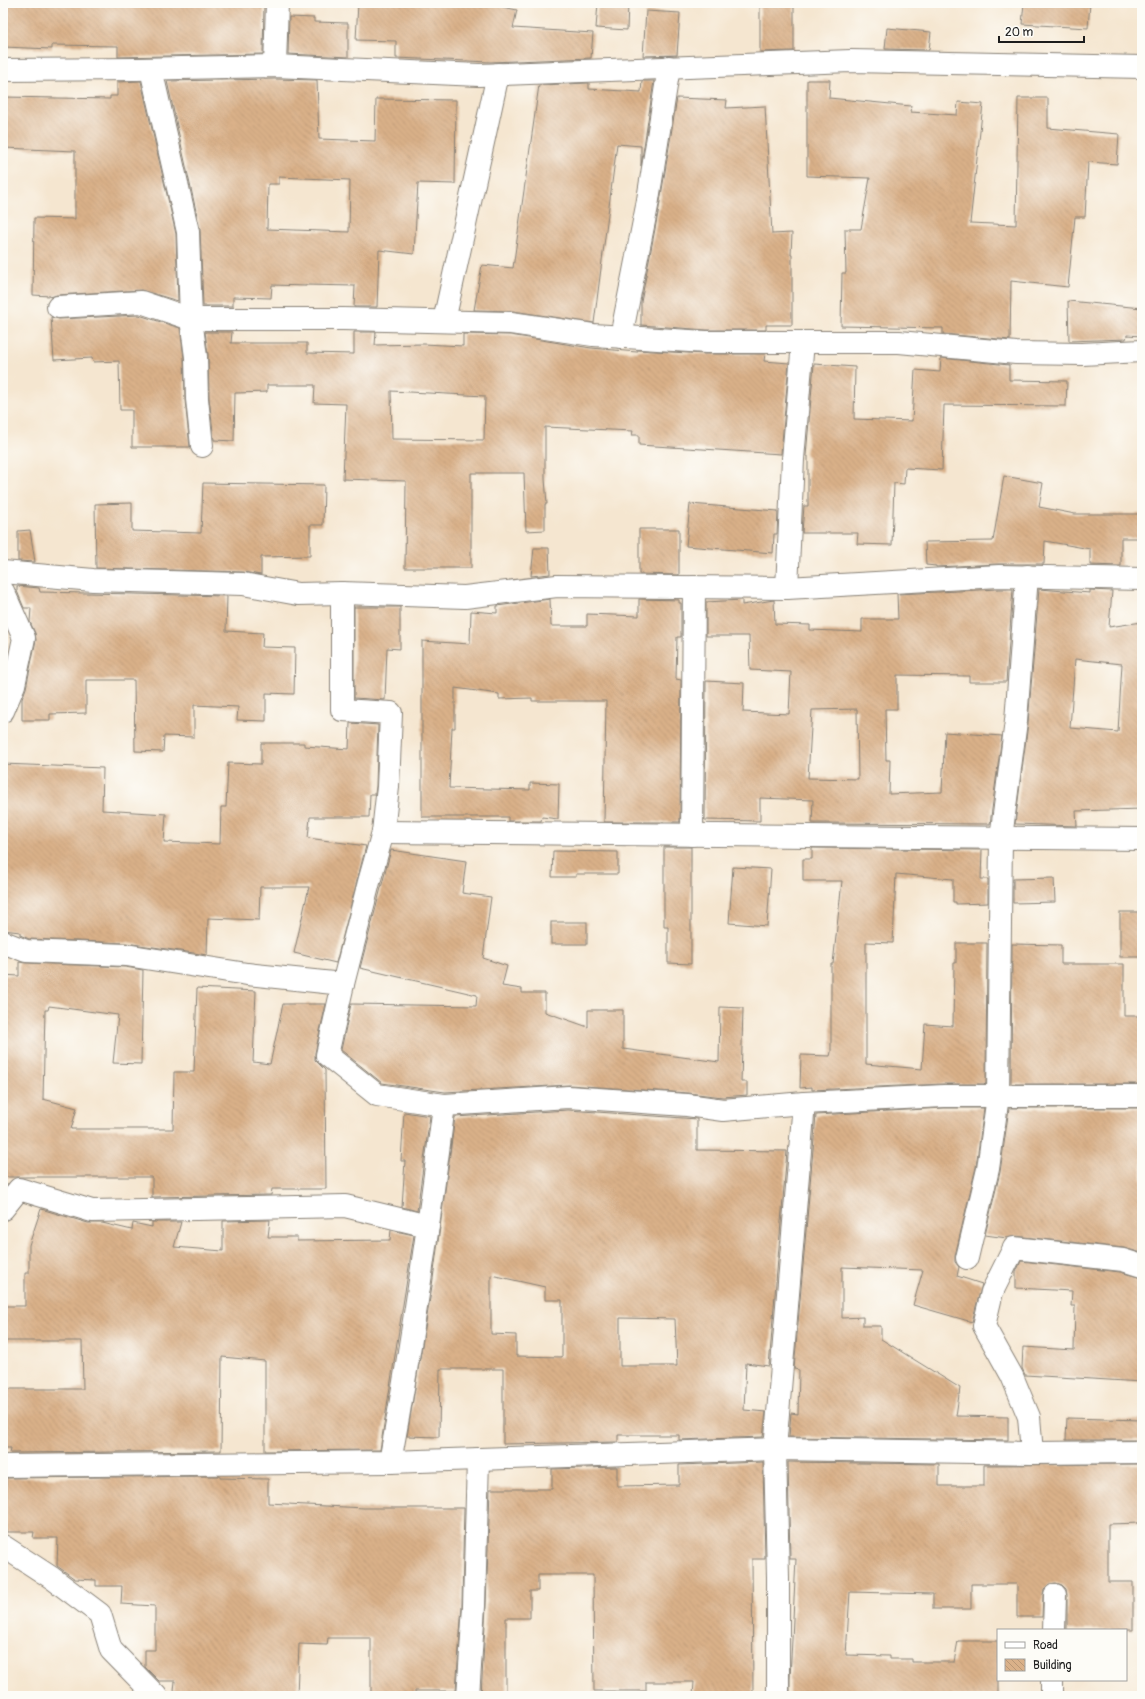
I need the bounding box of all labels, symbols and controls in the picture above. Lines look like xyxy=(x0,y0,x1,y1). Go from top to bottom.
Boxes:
scale bar xyxy=(999,18,1084,44)
text: 20 m xyxy=(1005,25,1034,40)
legend xyxy=(997,1629,1127,1681)
text: Road xyxy=(1033,1638,1058,1653)
text: Building xyxy=(1033,1658,1072,1673)

